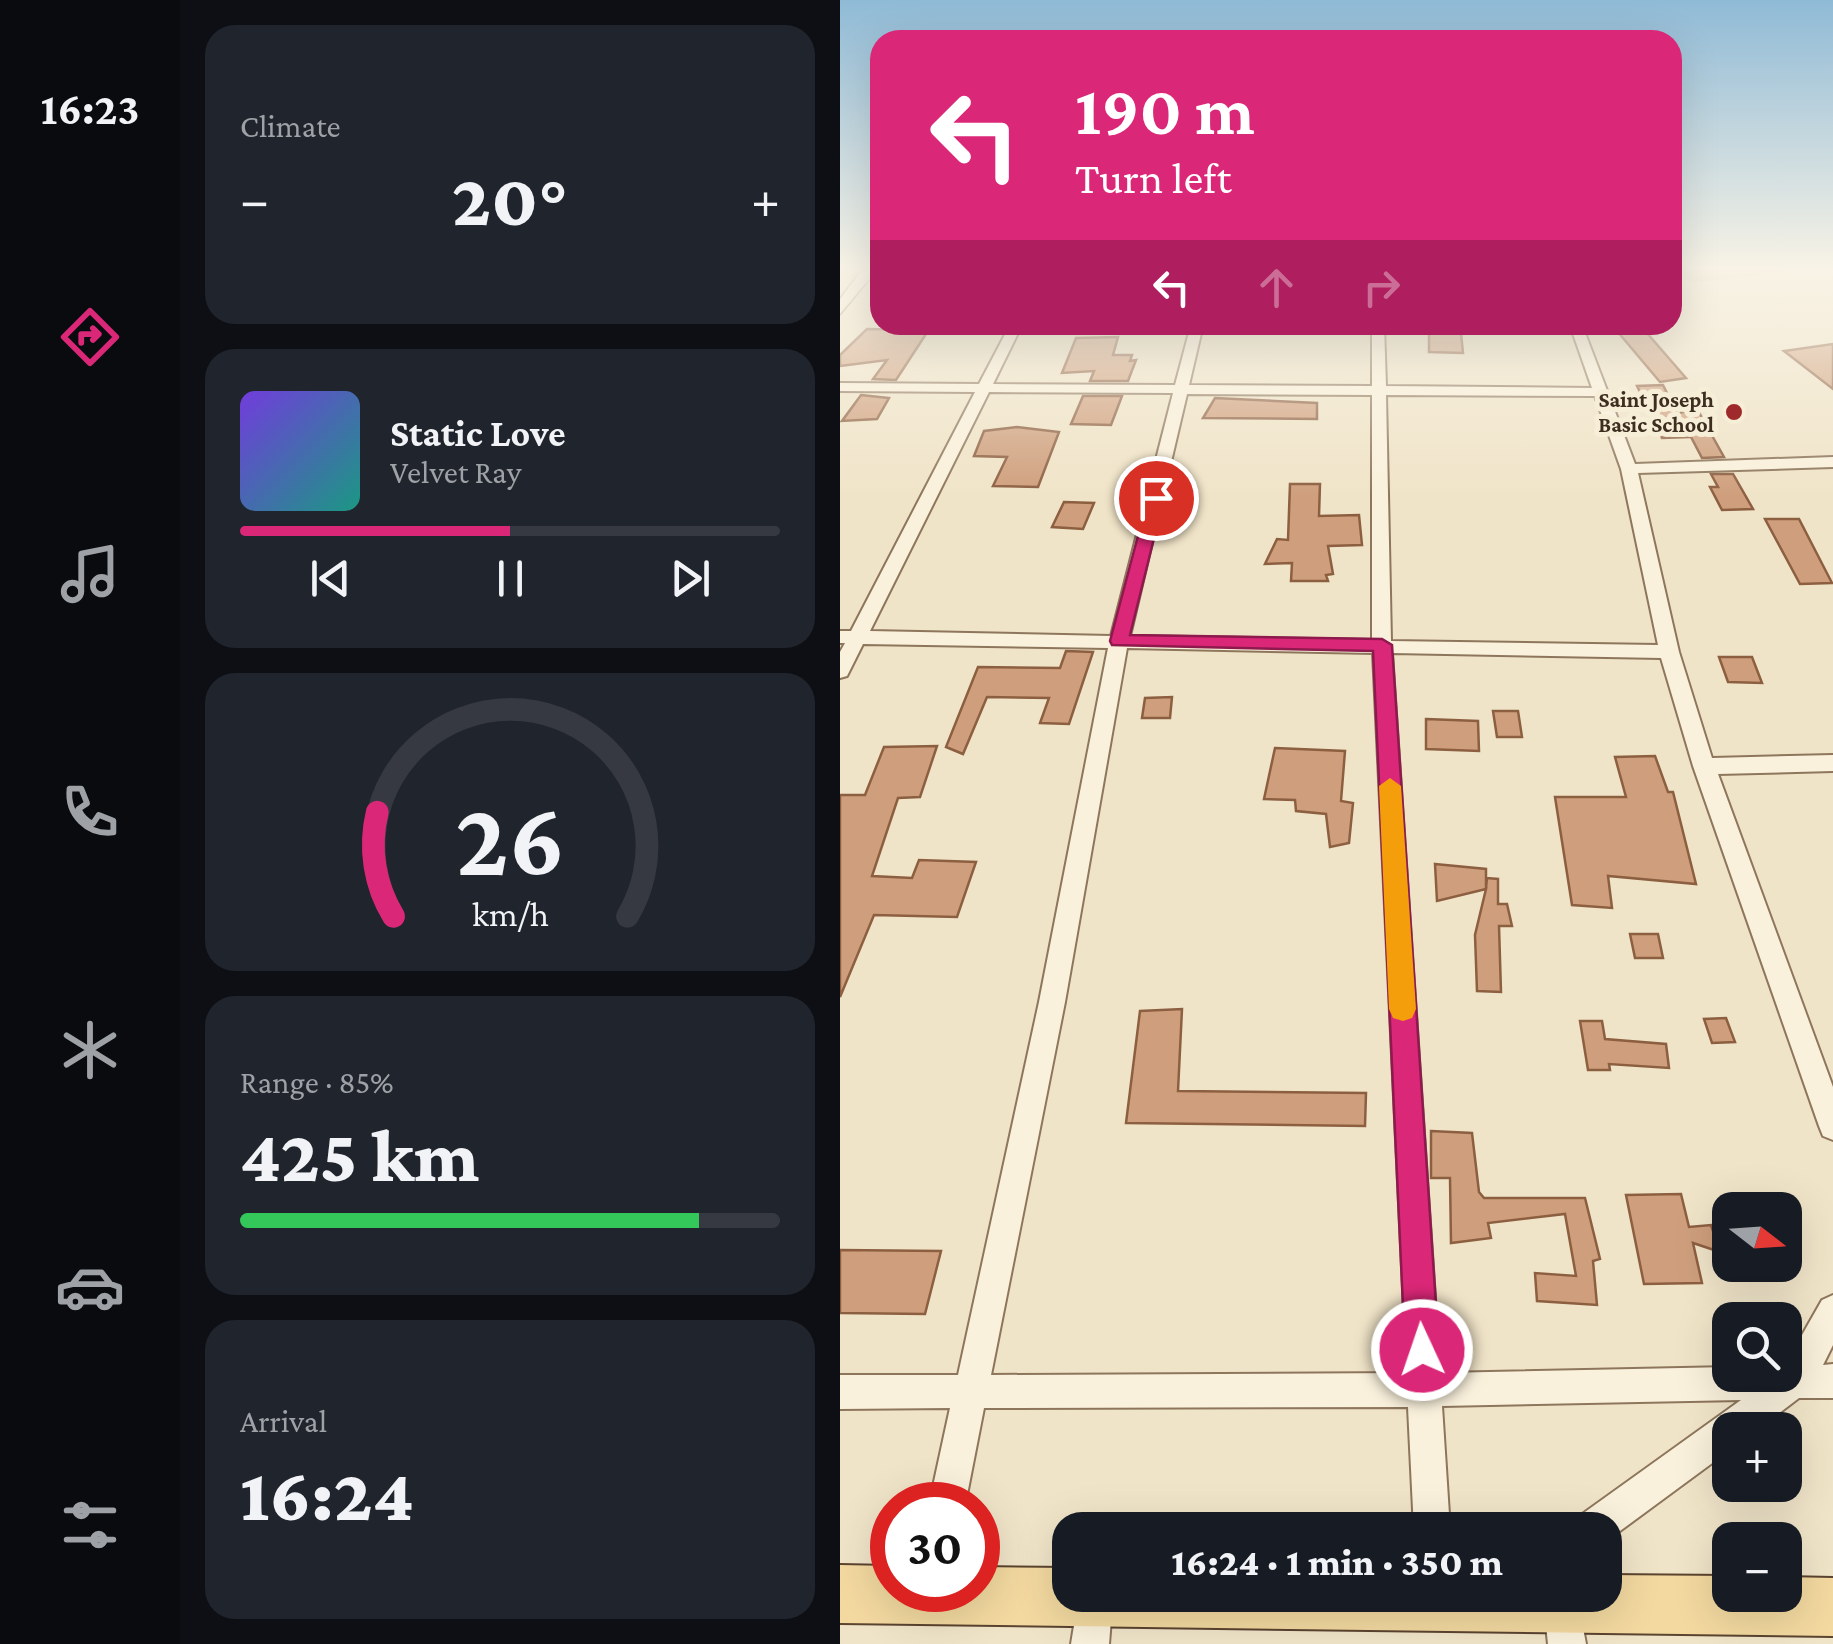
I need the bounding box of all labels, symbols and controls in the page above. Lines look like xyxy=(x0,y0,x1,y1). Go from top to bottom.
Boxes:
icon: left xyxy=(910,70,1040,200)
text: 190 m xyxy=(1075,71,1255,149)
text: 16:23 xyxy=(41,84,139,134)
text: Climate xyxy=(240,108,341,144)
text: Turn left xyxy=(1075,153,1232,203)
text: 20° xyxy=(452,158,568,241)
text: − xyxy=(240,169,269,230)
text: + xyxy=(751,169,780,230)
icon: left xyxy=(1144,260,1199,315)
icon: ahead xyxy=(1249,260,1304,315)
icon: right xyxy=(1354,260,1409,315)
icon: directions xyxy=(55,302,125,372)
place label: Saint Joseph Basic School xyxy=(1598,387,1715,437)
marker: Saint Joseph Basic School xyxy=(1723,401,1745,423)
text: Static Love xyxy=(390,412,566,454)
text: Velvet Ray xyxy=(390,454,521,490)
pin xyxy=(1114,456,1199,541)
icon: arrive xyxy=(1129,471,1184,526)
icon: music xyxy=(55,539,125,609)
icon: previous xyxy=(303,551,358,606)
icon: pause xyxy=(483,551,538,606)
icon: next xyxy=(663,551,718,606)
icon: phone xyxy=(55,777,125,847)
text: 26 xyxy=(455,781,565,896)
text: km/h xyxy=(471,894,549,934)
icon: climate xyxy=(55,1015,125,1085)
text: Range · 85% xyxy=(240,1064,394,1100)
text: 425 km xyxy=(240,1114,479,1197)
north arrow xyxy=(1712,1192,1802,1282)
map controls xyxy=(1712,1192,1802,1612)
icon: car xyxy=(55,1252,125,1322)
position arrow xyxy=(1370,1298,1474,1402)
button: search xyxy=(1712,1302,1802,1392)
text: Arrival xyxy=(240,1403,327,1439)
button: + xyxy=(1712,1412,1802,1502)
text: 16:24 xyxy=(240,1453,414,1536)
speed limit sign: 30 xyxy=(870,1482,1000,1612)
icon: filters xyxy=(55,1490,125,1560)
button: − xyxy=(1712,1522,1802,1612)
text: 16:24 · 1 min · 350 m xyxy=(1171,1541,1503,1583)

